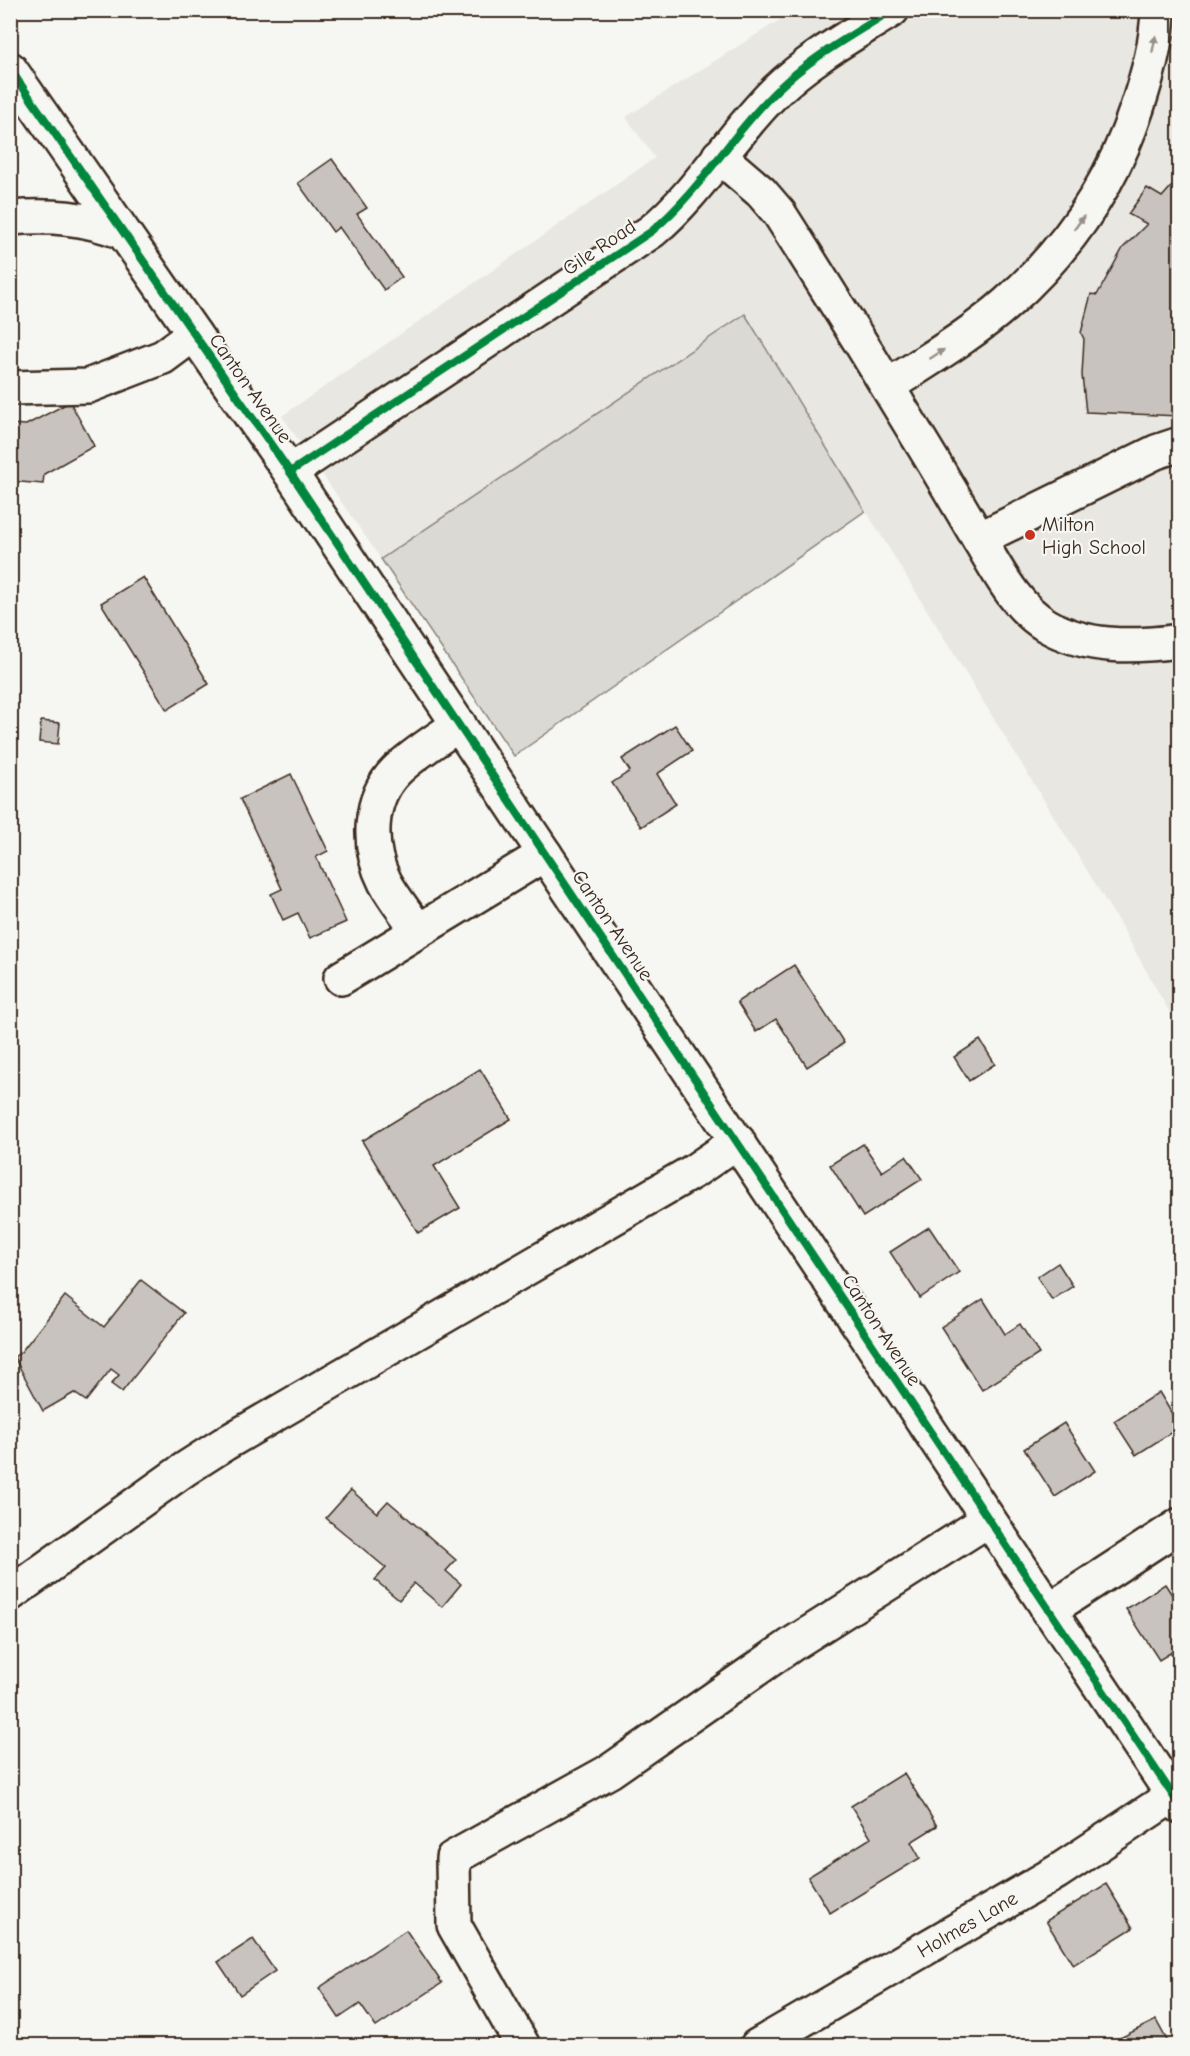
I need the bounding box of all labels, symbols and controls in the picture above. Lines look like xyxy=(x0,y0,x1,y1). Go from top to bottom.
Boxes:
one-way arrow xyxy=(1150,35,1159,54)
street label: Gile Road xyxy=(558,215,640,280)
one-way arrow xyxy=(1073,215,1086,231)
street label: Canton Avenue xyxy=(204,329,297,447)
one-way arrow xyxy=(929,349,945,360)
place label: Milton High School xyxy=(1042,513,1146,559)
marker: Milton High School xyxy=(1023,528,1037,542)
street label: Canton Avenue xyxy=(567,866,658,985)
street label: Canton Avenue xyxy=(837,1270,926,1390)
street label: Holmes Lane xyxy=(913,1886,1022,1963)

